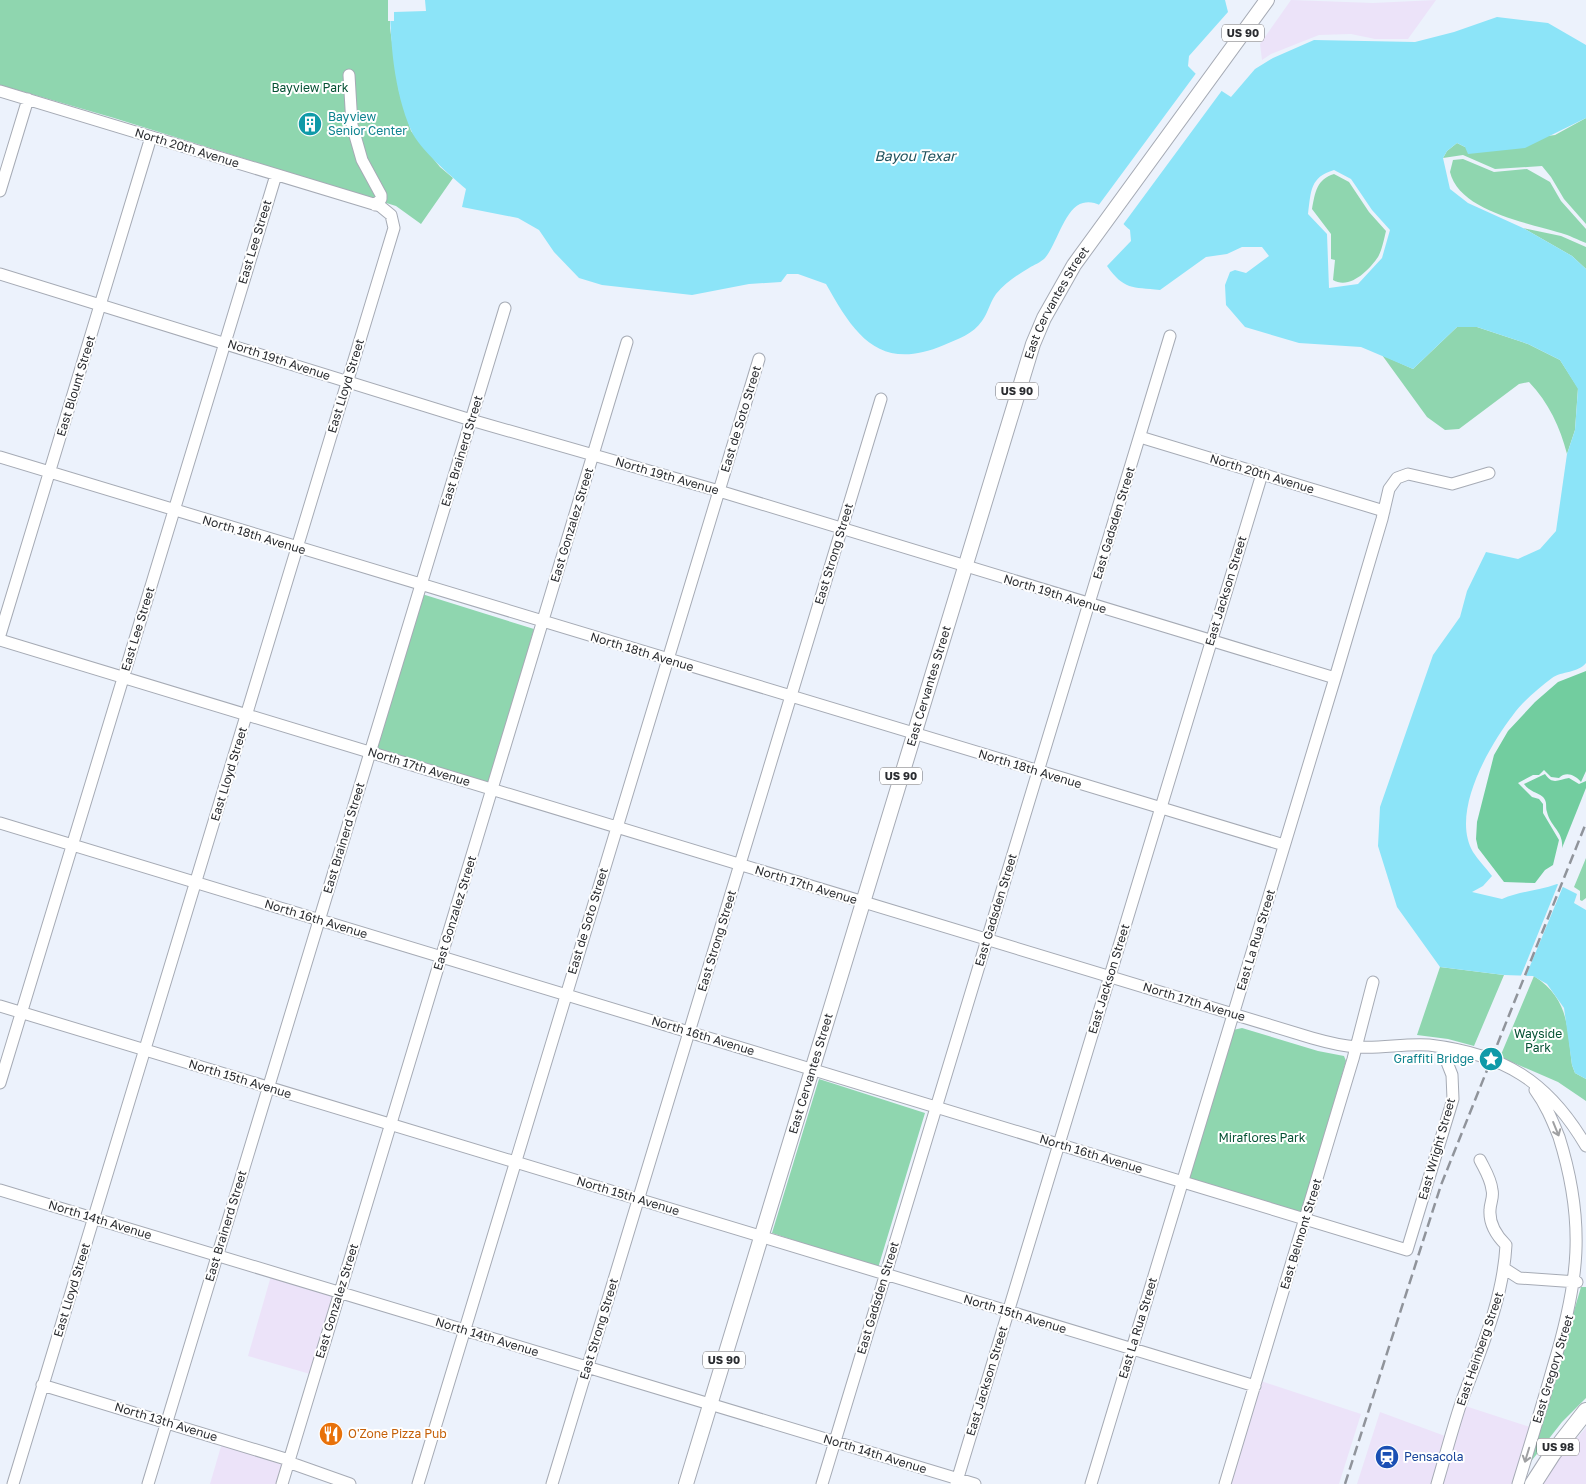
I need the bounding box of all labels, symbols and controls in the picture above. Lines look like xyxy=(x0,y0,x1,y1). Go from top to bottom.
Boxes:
road number: US 90 xyxy=(1222,24,1264,42)
park label: Bayview Park xyxy=(271,80,349,95)
place label: Bayview Senior Center xyxy=(328,109,407,138)
building icon: Bayview Senior Center xyxy=(297,111,323,137)
street label: North 20th Avenue xyxy=(133,125,241,171)
water label: Bayou Texar xyxy=(874,147,958,164)
street label: East Lee Street xyxy=(235,198,275,286)
street label: East Cervantes Street xyxy=(1021,243,1092,361)
street label: East Blount Street xyxy=(53,333,98,438)
street label: North 19th Avenue xyxy=(226,336,332,383)
street label: East Lloyd Street xyxy=(324,337,367,435)
street label: East de Soto Street xyxy=(717,363,764,474)
road number: US 90 xyxy=(996,382,1038,400)
street label: East Brainerd Street xyxy=(437,393,486,508)
street label: North 20th Avenue xyxy=(1208,451,1316,497)
street label: North 19th Avenue xyxy=(614,454,721,497)
street label: East Gadsden Street xyxy=(1089,464,1138,581)
street label: East Gonzalez Street xyxy=(547,465,596,584)
street label: East Strong Street xyxy=(811,501,856,606)
street label: North 18th Avenue xyxy=(201,512,308,557)
street label: East Jackson Street xyxy=(1202,534,1249,648)
street label: North 19th Avenue xyxy=(1002,571,1109,616)
street label: East Lee Street xyxy=(118,585,158,673)
street label: East Cervantes Street xyxy=(903,624,954,748)
street label: North 18th Avenue xyxy=(589,629,696,674)
street label: East Lloyd Street xyxy=(207,725,250,823)
street label: North 17th Avenue xyxy=(366,744,472,789)
street label: North 18th Avenue xyxy=(977,746,1084,791)
road number: US 90 xyxy=(880,768,922,784)
street label: East Brainerd Street xyxy=(319,780,368,895)
street label: East Gadsden Street xyxy=(971,851,1020,968)
street label: East Gonzalez Street xyxy=(430,853,479,972)
street label: North 17th Avenue xyxy=(753,862,859,907)
street label: East de Soto Street xyxy=(564,865,611,976)
street label: East La Rua Street xyxy=(1233,887,1278,992)
street label: East Strong Street xyxy=(694,888,739,993)
street label: North 16th Avenue xyxy=(263,896,370,941)
street label: East Jackson Street xyxy=(1085,922,1132,1036)
street label: North 17th Avenue xyxy=(1141,979,1247,1024)
street label: East Cervantes Street xyxy=(785,1011,836,1136)
street label: North 16th Avenue xyxy=(650,1013,757,1058)
park label: Wayside Park xyxy=(1514,1026,1562,1055)
place icon: Graffiti Bridge xyxy=(1478,1046,1504,1072)
place label: Graffiti Bridge xyxy=(1393,1051,1474,1066)
street label: North 15th Avenue xyxy=(187,1056,293,1101)
street label: East Wright Street xyxy=(1415,1096,1458,1202)
one-way arrow xyxy=(1551,1121,1561,1136)
park label: Miraflores Park xyxy=(1218,1130,1306,1145)
street label: North 16th Avenue xyxy=(1038,1131,1145,1176)
street label: East Brainerd Street xyxy=(201,1168,250,1283)
street label: North 15th Avenue xyxy=(575,1173,681,1218)
street label: East Belmont Street xyxy=(1276,1176,1325,1291)
street label: North 14th Avenue xyxy=(47,1197,154,1242)
street label: East Gadsden Street xyxy=(853,1239,902,1356)
street label: East Lloyd Street xyxy=(50,1241,93,1339)
street label: East Gonzalez Street xyxy=(312,1241,361,1360)
street label: East La Rua Street xyxy=(1115,1275,1160,1380)
street label: East Strong Street xyxy=(576,1276,621,1381)
street label: East Heinberg Street xyxy=(1453,1290,1506,1408)
street label: North 15th Avenue xyxy=(962,1291,1068,1336)
street label: East Gregory Street xyxy=(1529,1312,1576,1425)
street label: North 14th Avenue xyxy=(434,1314,541,1359)
street label: East Jackson Street xyxy=(963,1324,1010,1438)
road number: US 90 xyxy=(703,1352,745,1368)
street label: North 13th Avenue xyxy=(113,1399,219,1444)
restaurant icon: O'Zone Pizza Pub xyxy=(318,1421,344,1447)
place label: O'Zone Pizza Pub xyxy=(348,1426,447,1441)
street label: North 14th Avenue xyxy=(822,1431,929,1476)
road number: US 98 xyxy=(1537,1438,1579,1455)
station icon: Pensacola xyxy=(1374,1444,1400,1470)
one-way arrow xyxy=(1521,1447,1531,1463)
place label: Pensacola xyxy=(1404,1449,1464,1464)

